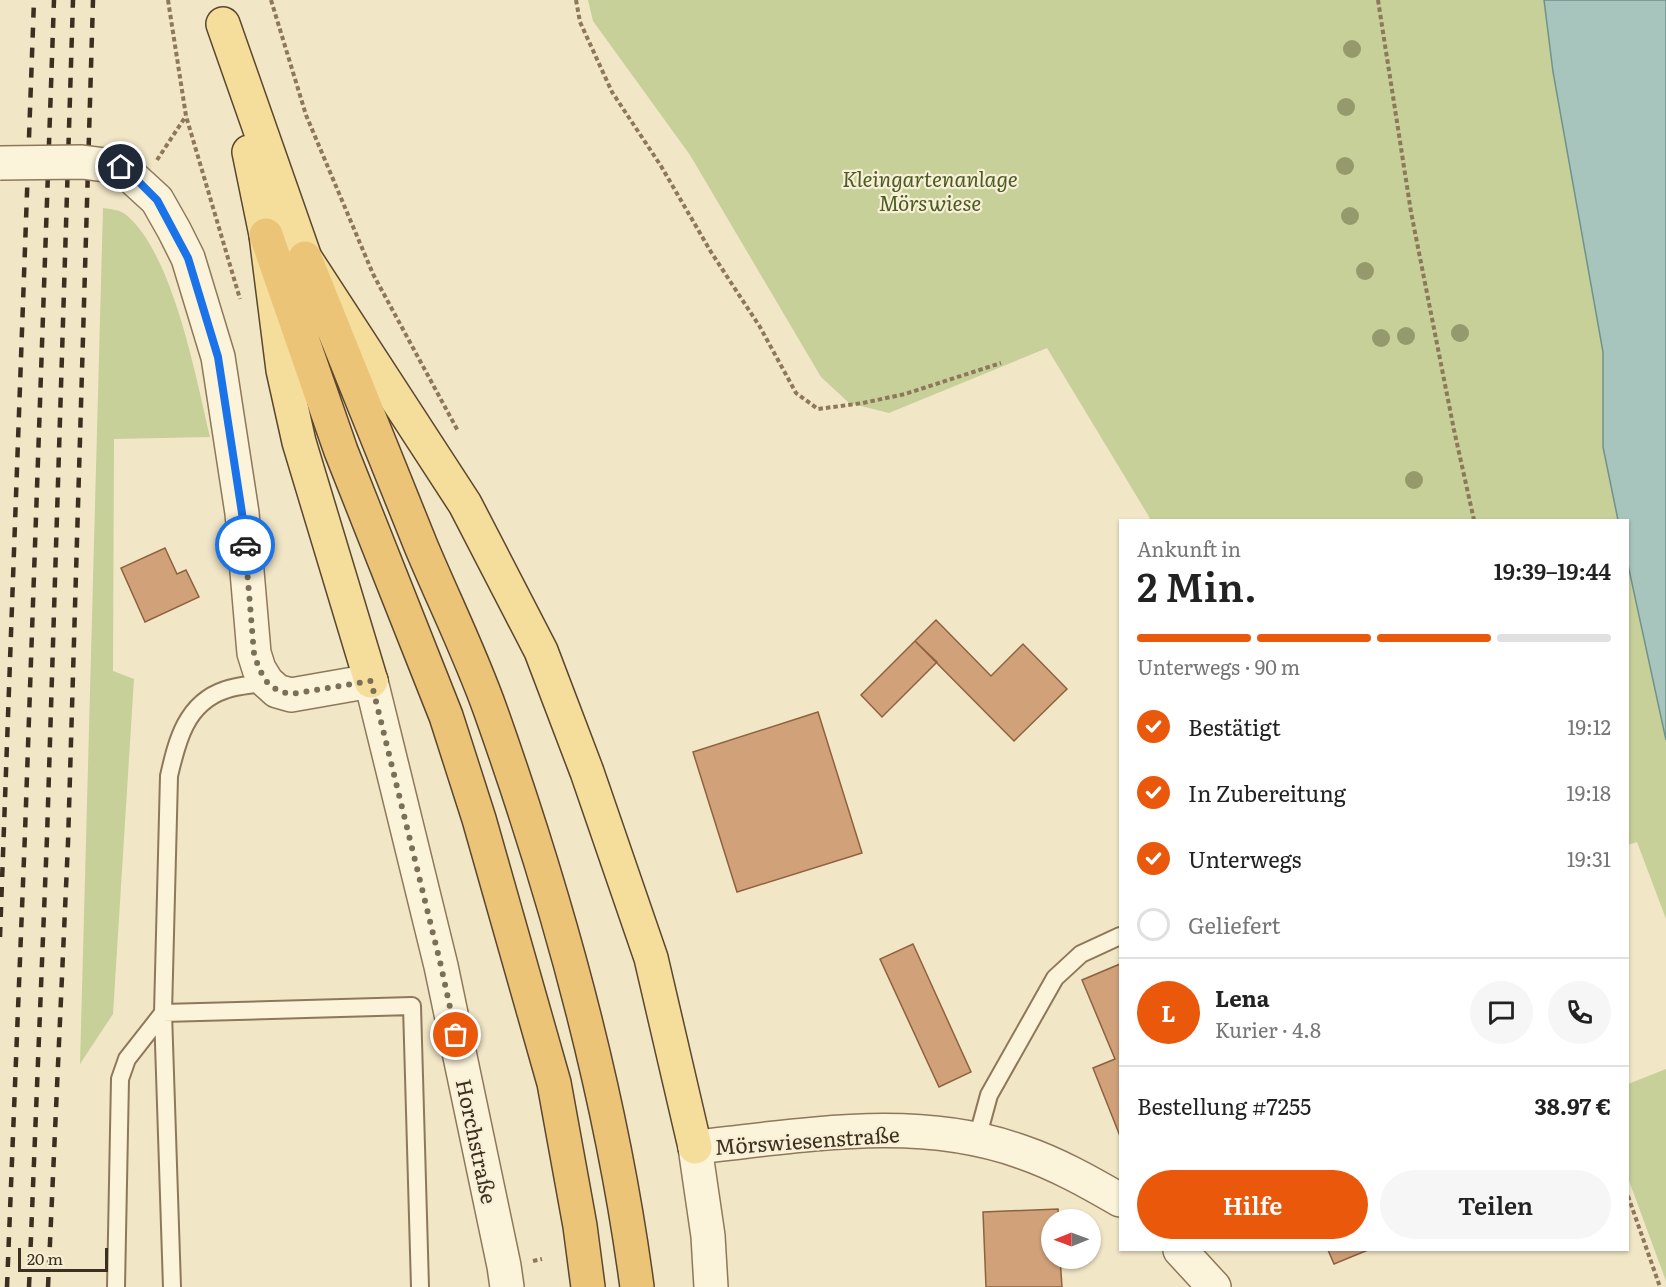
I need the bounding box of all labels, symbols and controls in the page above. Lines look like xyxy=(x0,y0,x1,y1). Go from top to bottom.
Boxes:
pin xyxy=(95,141,146,192)
icon: home xyxy=(104,150,137,183)
park label: Kleingartenanlage Mörswiese xyxy=(842,162,1018,217)
courier xyxy=(215,515,275,575)
icon: car xyxy=(229,529,262,562)
text: Ankunft in xyxy=(1137,533,1241,563)
text: 19:39–19:44 xyxy=(1494,554,1611,587)
text: 2 Min. xyxy=(1137,556,1257,614)
text: Unterwegs · 90 m xyxy=(1137,651,1300,681)
icon: check xyxy=(1137,710,1170,743)
text: Bestätigt xyxy=(1188,710,1281,743)
text: 19:12 xyxy=(1567,711,1611,741)
icon: check xyxy=(1137,776,1170,809)
text: In Zubereitung xyxy=(1188,776,1346,809)
text: 19:18 xyxy=(1567,777,1611,807)
icon: check xyxy=(1137,842,1170,875)
text: Unterwegs xyxy=(1188,842,1301,875)
text: 19:31 xyxy=(1567,843,1611,873)
text: Geliefert xyxy=(1188,908,1281,941)
text: Lena xyxy=(1215,981,1270,1014)
button: chat xyxy=(1470,981,1533,1044)
button: phone xyxy=(1548,981,1611,1044)
text: L xyxy=(1161,996,1176,1029)
pin xyxy=(430,1009,481,1060)
text: Kurier · 4.8 xyxy=(1215,1014,1321,1044)
icon: bag xyxy=(439,1018,472,1051)
street label: Horchstraße xyxy=(450,1076,506,1206)
text: Bestellung #7255 xyxy=(1137,1089,1311,1122)
text: 38.97 € xyxy=(1534,1089,1611,1122)
street label: Mörswiesenstraße xyxy=(713,1117,901,1161)
button: Hilfe xyxy=(1137,1170,1368,1239)
button: Teilen xyxy=(1380,1170,1611,1239)
north arrow xyxy=(1041,1209,1101,1269)
map controls xyxy=(1041,1209,1101,1269)
scale bar xyxy=(18,1245,108,1272)
text: 20 m xyxy=(27,1246,63,1270)

